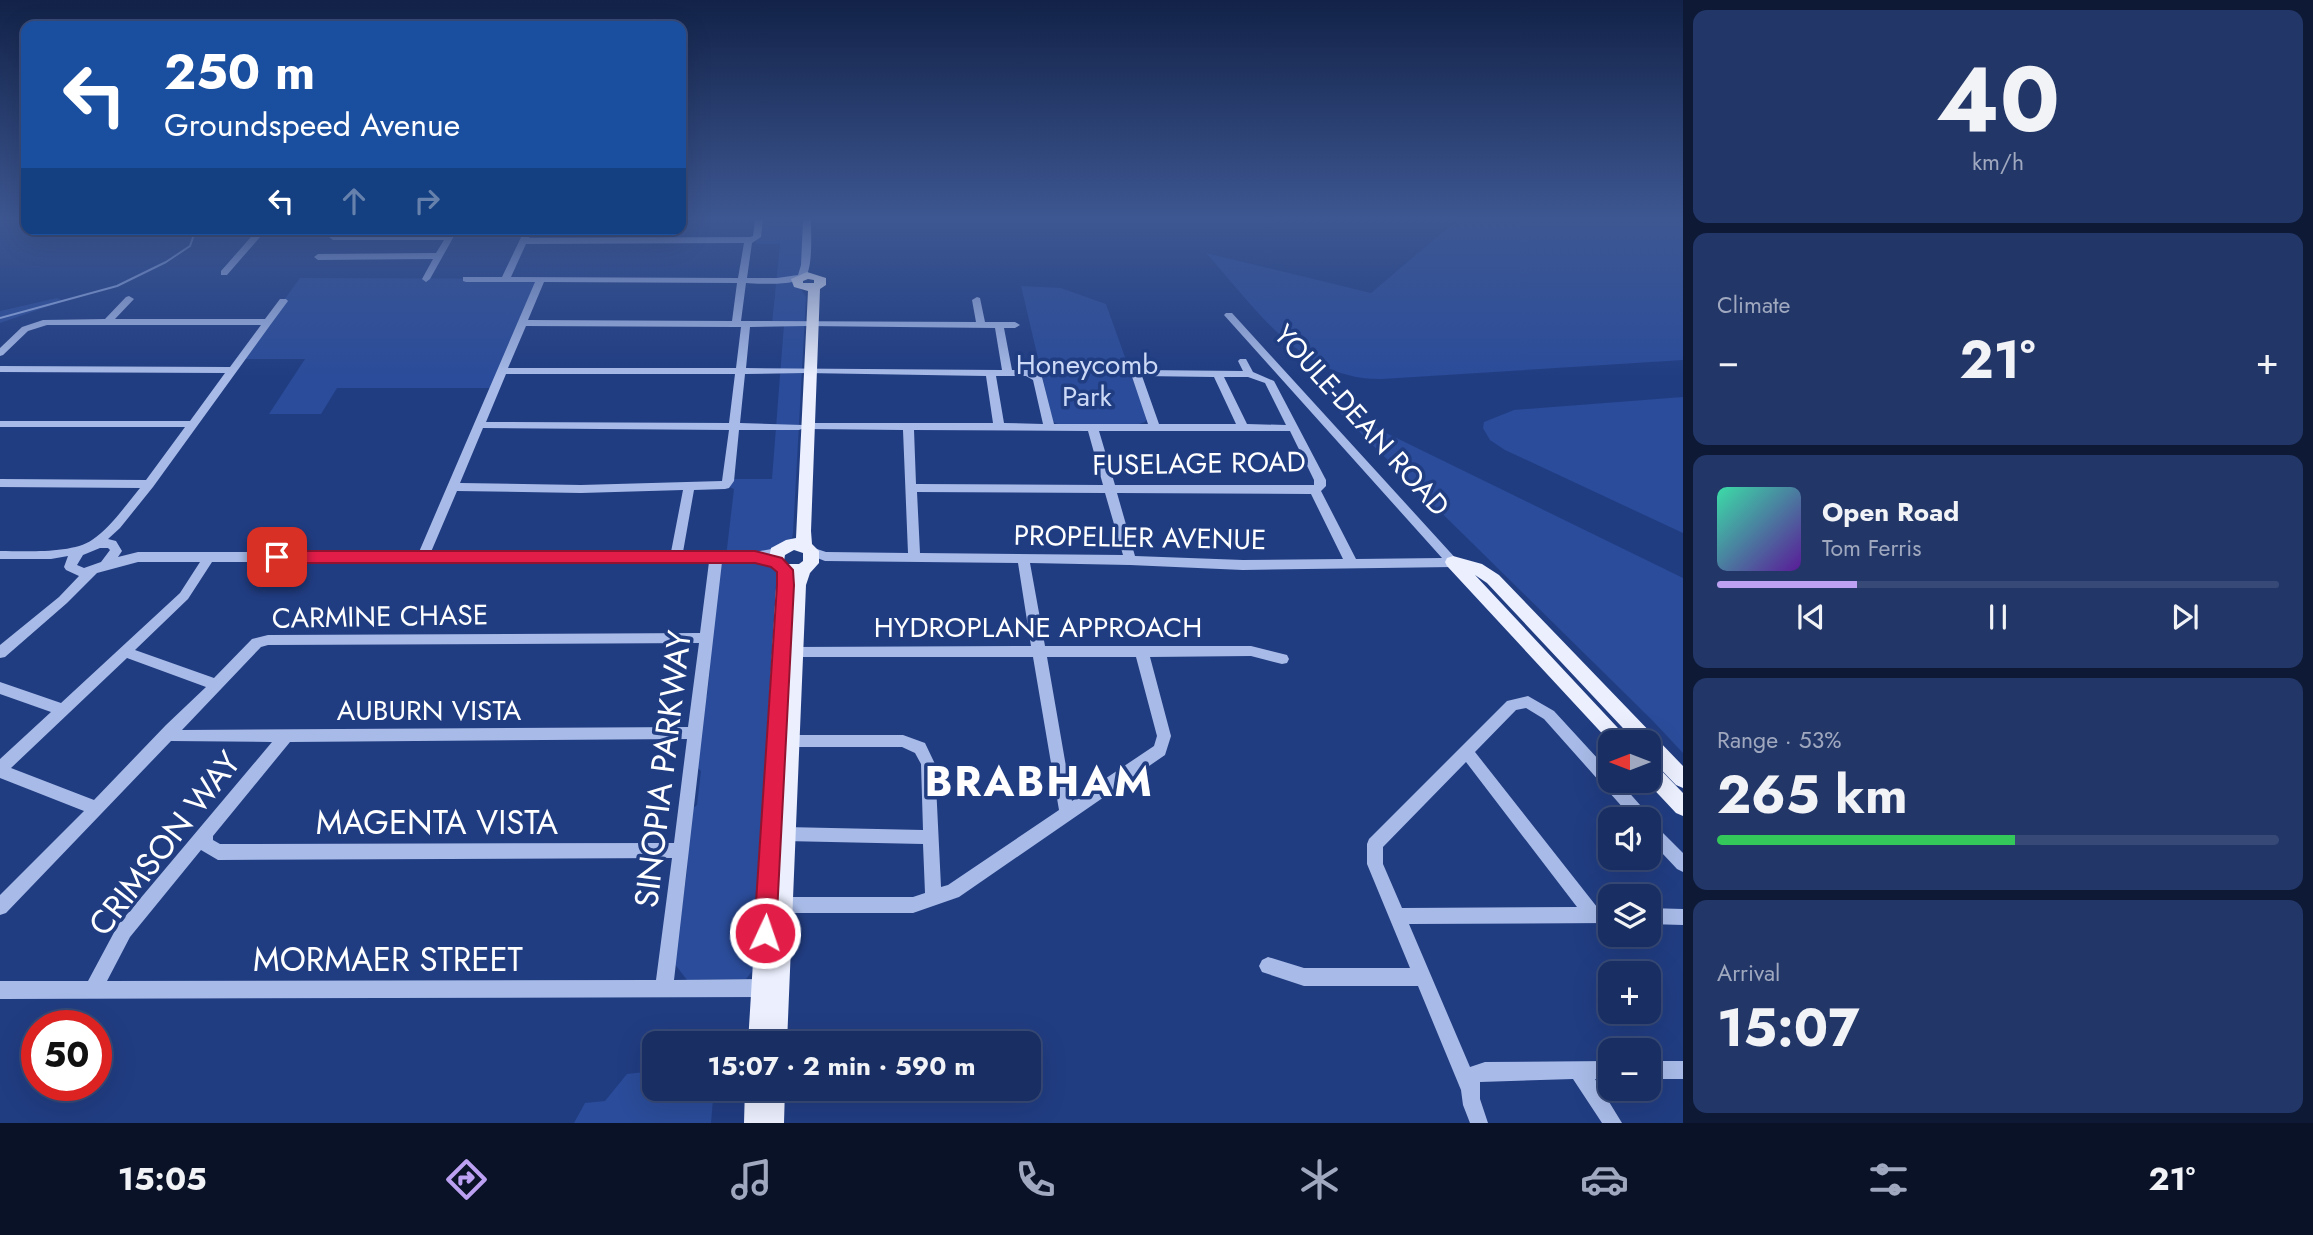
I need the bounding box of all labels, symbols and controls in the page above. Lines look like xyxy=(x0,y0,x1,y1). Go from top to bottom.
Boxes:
text: 40 xyxy=(1936,34,2060,165)
text: 250 m xyxy=(164,37,315,107)
icon: left xyxy=(49,49,140,140)
text: Groundspeed Avenue xyxy=(164,102,460,148)
text: km/h xyxy=(1972,145,2024,179)
icon: left xyxy=(262,182,300,220)
icon: ahead xyxy=(335,182,373,220)
icon: right xyxy=(408,182,446,220)
text: Climate xyxy=(1717,288,1790,322)
street label: YOULE-DEAN ROAD xyxy=(1264,315,1459,525)
text: 21° xyxy=(1960,322,2036,398)
text: − xyxy=(1717,333,1739,388)
text: + xyxy=(2256,333,2279,388)
park label: Honeycomb Park xyxy=(1016,344,1158,417)
street label: FUSELAGE ROAD xyxy=(1092,441,1306,486)
text: Open Road xyxy=(1822,493,1959,531)
street label: PROPELLER AVENUE xyxy=(1013,515,1267,560)
pin xyxy=(247,527,307,587)
text: Tom Ferris xyxy=(1822,531,1921,565)
icon: arrive xyxy=(258,538,296,576)
street label: CARMINE CHASE xyxy=(271,594,489,639)
icon: previous xyxy=(1792,598,1830,636)
icon: pause xyxy=(1979,598,2017,636)
icon: next xyxy=(2166,598,2204,636)
street label: HYDROPLANE APPROACH xyxy=(874,607,1202,648)
street label: SINOPIA PARKWAY xyxy=(622,627,703,910)
street label: AUBURN VISTA xyxy=(337,690,522,731)
text: Range · 53% xyxy=(1717,723,1841,757)
north arrow xyxy=(1598,730,1661,793)
map controls xyxy=(1598,730,1661,1101)
street label: CRIMSON WAY xyxy=(77,741,252,946)
district label: BRABHAM xyxy=(924,751,1154,812)
text: 265 km xyxy=(1717,757,1908,833)
street label: MAGENTA VISTA xyxy=(316,799,558,846)
button: sound xyxy=(1598,807,1661,870)
button: layers xyxy=(1598,884,1661,947)
position arrow xyxy=(728,896,802,970)
street label: MORMAER STREET xyxy=(253,936,524,983)
text: Arrival xyxy=(1717,956,1780,990)
button: + xyxy=(1598,961,1661,1024)
text: 15:07 xyxy=(1717,990,1860,1066)
speed limit sign: 50 xyxy=(21,1010,112,1101)
button: − xyxy=(1598,1038,1661,1101)
text: 15:07 · 2 min · 590 m xyxy=(707,1047,976,1085)
icon: directions xyxy=(442,1155,491,1204)
icon: music xyxy=(727,1155,776,1204)
icon: phone xyxy=(1011,1155,1060,1204)
icon: climate xyxy=(1295,1155,1344,1204)
icon: car xyxy=(1580,1155,1629,1204)
icon: filters xyxy=(1864,1155,1913,1204)
text: 15:05 xyxy=(118,1156,207,1202)
text: 21° xyxy=(2148,1156,2195,1202)

